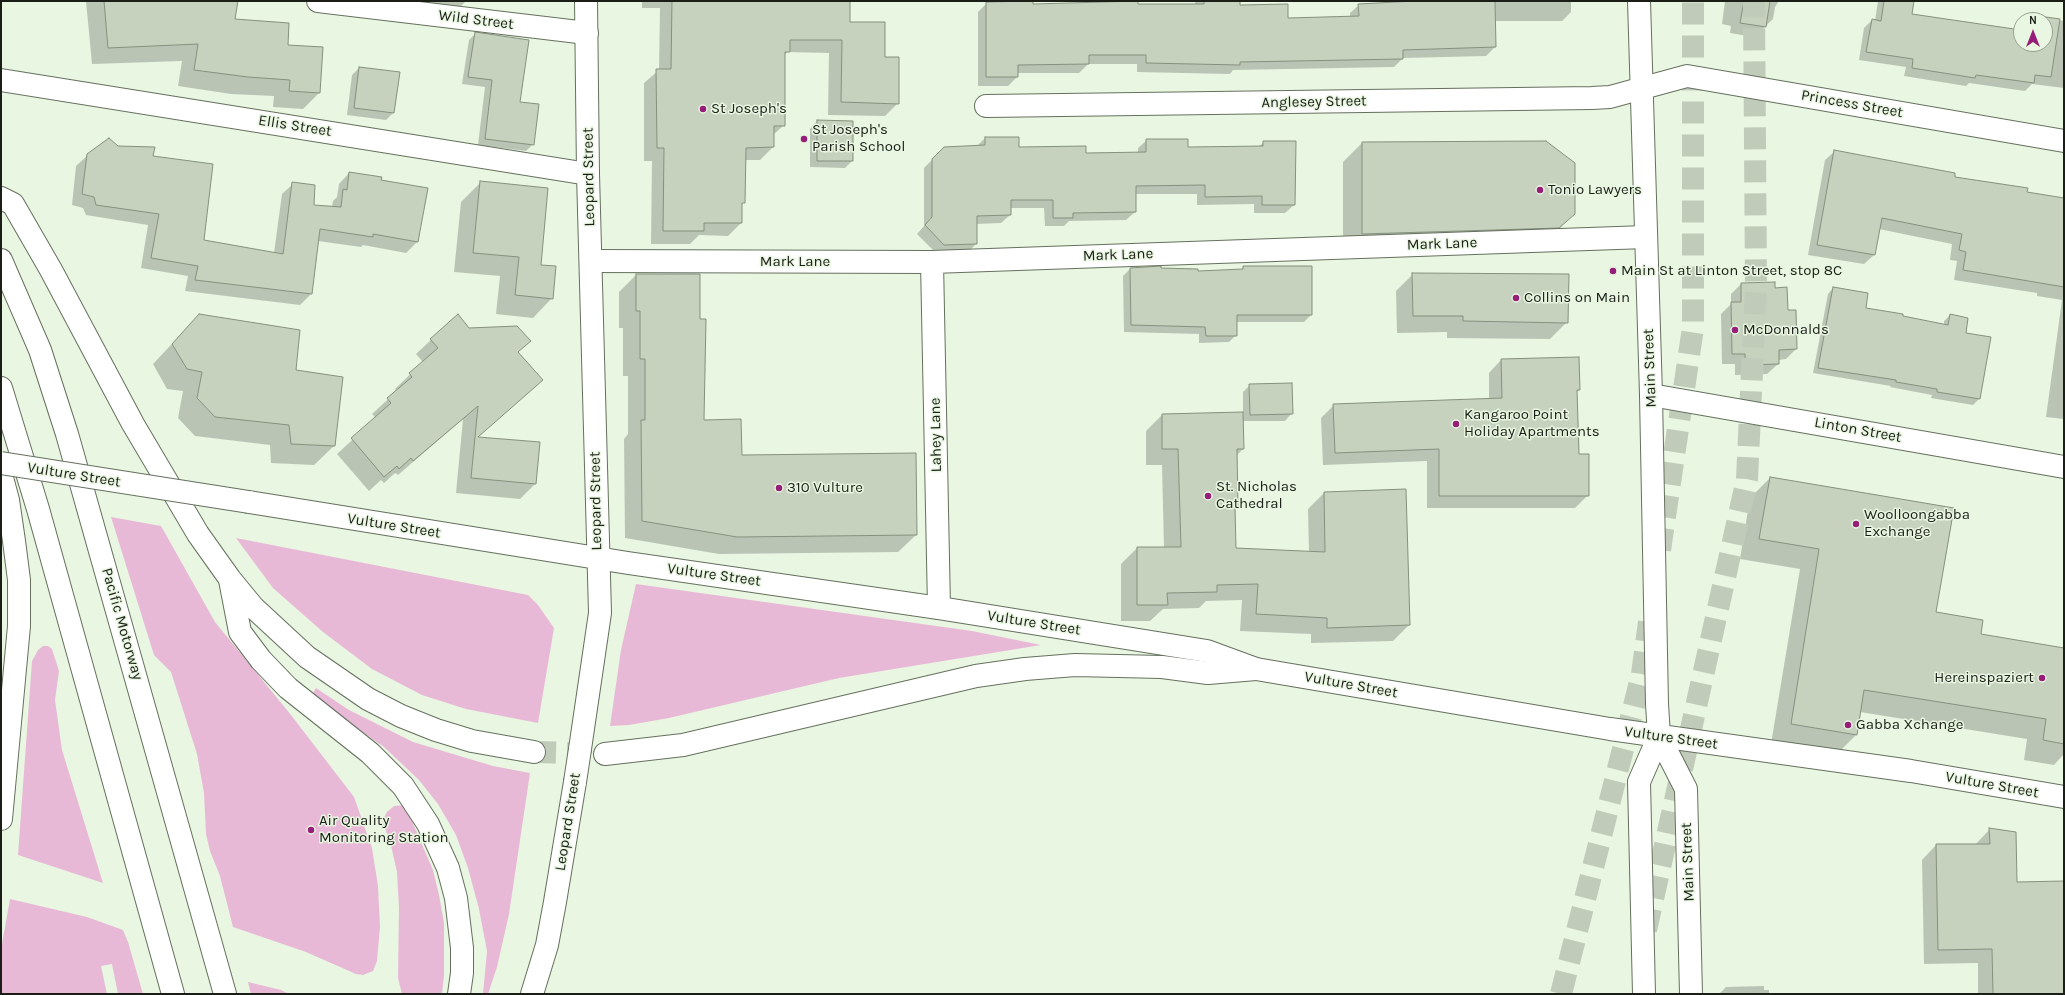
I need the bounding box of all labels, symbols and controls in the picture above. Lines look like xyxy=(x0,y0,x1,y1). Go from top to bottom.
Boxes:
street label: Wild Street xyxy=(437,6,515,34)
north arrow xyxy=(2013,12,2053,52)
text: N xyxy=(2029,14,2037,27)
street label: Princess Street xyxy=(1800,86,1904,122)
street label: Anglesey Street xyxy=(1261,92,1367,112)
place label: St Joseph's xyxy=(711,100,787,118)
marker: St Joseph's xyxy=(698,104,708,114)
street label: Ellis Street xyxy=(257,111,333,141)
place label: St Joseph's Parish School xyxy=(812,121,905,156)
street label: Leopard Street xyxy=(579,127,599,227)
marker: St Joseph's Parish School xyxy=(799,134,809,144)
place label: Tonio Lawyers xyxy=(1548,181,1642,199)
marker: Tonio Lawyers xyxy=(1535,185,1545,195)
street label: Mark Lane xyxy=(1406,234,1478,254)
street label: Mark Lane xyxy=(1082,245,1154,265)
street label: Mark Lane xyxy=(760,253,830,271)
place label: Main St at Linton Street, stop 8C xyxy=(1621,262,1842,280)
marker: Main St at Linton Street, stop 8C xyxy=(1608,266,1618,276)
place label: Collins on Main xyxy=(1524,289,1630,307)
marker: Collins on Main xyxy=(1511,293,1521,303)
place label: McDonnalds xyxy=(1743,321,1829,339)
marker: McDonnalds xyxy=(1730,325,1740,335)
street label: Main Street xyxy=(1640,328,1660,408)
street label: Lahey Lane xyxy=(926,398,946,472)
place label: Kangaroo Point Holiday Apartments xyxy=(1464,406,1600,441)
street label: Linton Street xyxy=(1813,413,1903,447)
marker: Kangaroo Point Holiday Apartments xyxy=(1451,419,1461,429)
street label: Leopard Street xyxy=(586,451,606,551)
street label: Vulture Street xyxy=(26,459,122,491)
place label: St. Nicholas Cathedral xyxy=(1216,478,1297,513)
place label: 310 Vulture xyxy=(787,479,863,497)
marker: 310 Vulture xyxy=(774,483,784,493)
marker: St. Nicholas Cathedral xyxy=(1203,491,1213,501)
place label: Woolloongabba Exchange xyxy=(1864,506,1970,541)
street label: Vulture Street xyxy=(346,510,442,542)
marker: Woolloongabba Exchange xyxy=(1851,519,1861,529)
street label: Vulture Street xyxy=(666,560,762,590)
street label: Pacific Motorway xyxy=(97,566,147,682)
street label: Vulture Street xyxy=(986,607,1082,639)
street label: Vulture Street xyxy=(1303,668,1399,702)
place label: Hereinspaziert xyxy=(1934,669,2034,687)
marker: Hereinspaziert xyxy=(2037,673,2047,683)
place label: Gabba Xchange xyxy=(1856,716,1963,734)
marker: Gabba Xchange xyxy=(1843,720,1853,730)
street label: Vulture Street xyxy=(1623,723,1719,753)
street label: Vulture Street xyxy=(1944,768,2040,802)
street label: Leopard Street xyxy=(551,772,585,872)
place label: Air Quality Monitoring Station xyxy=(319,812,449,847)
street label: Main Street xyxy=(1678,822,1698,902)
marker: Air Quality Monitoring Station xyxy=(306,825,316,835)

